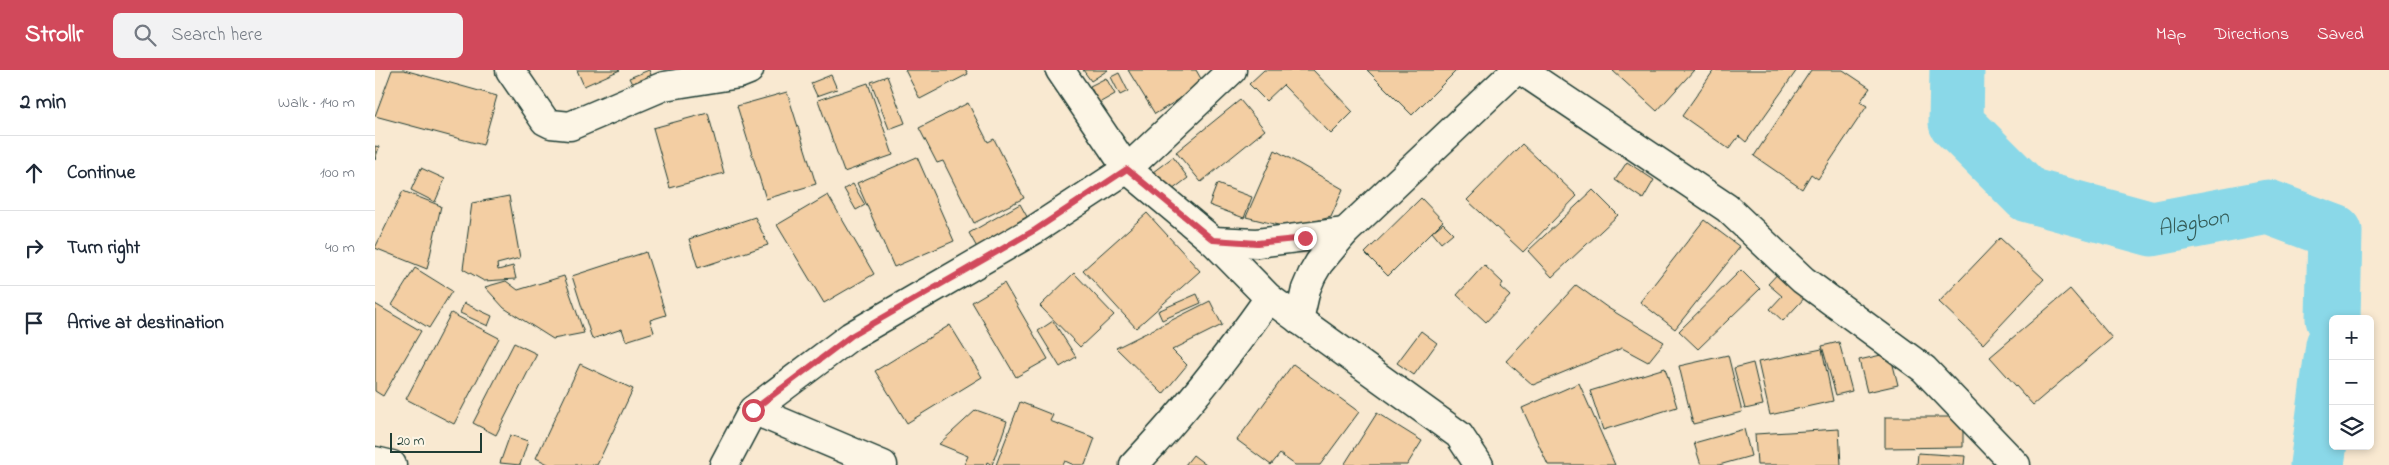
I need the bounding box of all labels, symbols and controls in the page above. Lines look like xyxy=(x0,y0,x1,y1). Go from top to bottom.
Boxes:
search box xyxy=(113,13,463,58)
text: Strollr xyxy=(25,18,83,53)
icon: search xyxy=(131,21,159,49)
text: Search here xyxy=(171,22,262,49)
text: Map xyxy=(2156,22,2186,48)
text: Directions xyxy=(2214,22,2289,48)
text: Saved xyxy=(2317,22,2364,48)
text: 2 min xyxy=(20,88,66,118)
text: Walk · 140 m xyxy=(278,91,355,115)
icon: ahead xyxy=(20,159,48,187)
text: Continue xyxy=(67,160,135,187)
text: 100 m xyxy=(320,161,355,185)
water label: Alagbon xyxy=(2155,202,2233,247)
route end xyxy=(1294,227,1317,250)
icon: right xyxy=(20,234,48,262)
text: Turn right xyxy=(67,235,140,262)
text: 40 m xyxy=(325,236,355,260)
icon: arrive xyxy=(20,309,48,337)
text: Arrive at destination xyxy=(67,310,224,337)
map controls xyxy=(2329,315,2374,450)
button: + xyxy=(2329,315,2374,360)
button: − xyxy=(2329,360,2374,405)
route start xyxy=(742,399,765,422)
button: layers xyxy=(2329,405,2374,450)
scale bar xyxy=(390,430,483,453)
text: 20 m xyxy=(397,431,424,452)

